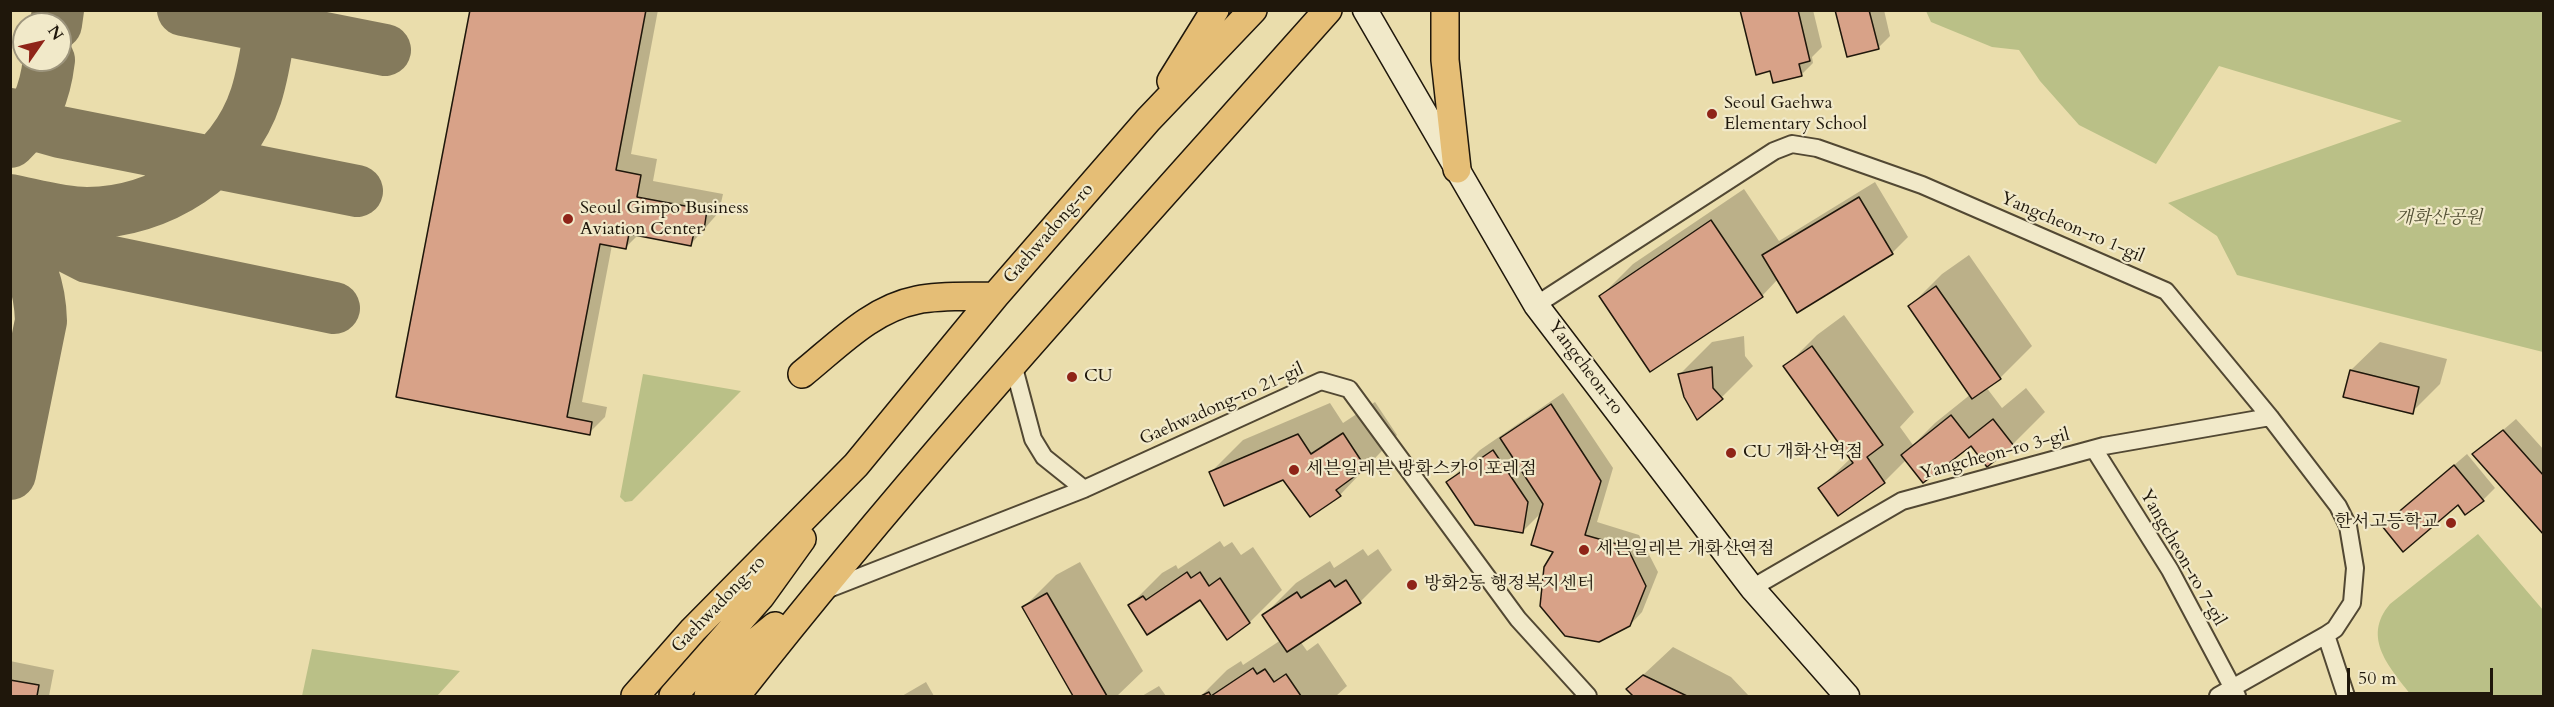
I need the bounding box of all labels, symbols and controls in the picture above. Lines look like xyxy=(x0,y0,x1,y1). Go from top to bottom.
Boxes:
north arrow xyxy=(12,12,72,72)
text: N xyxy=(42,21,68,45)
place label: Seoul Gaehwa Elementary School xyxy=(1724,93,1867,136)
marker: Seoul Gaehwa Elementary School xyxy=(1705,107,1719,121)
street label: Gaehwadong-ro xyxy=(999,179,1099,289)
street label: Yangcheon-ro 1-gil xyxy=(1997,188,2147,268)
place label: Seoul Gimpo Business Aviation Center xyxy=(580,198,749,240)
park label: 개화산공원 xyxy=(2396,208,2482,230)
marker: Seoul Gimpo Business Aviation Center xyxy=(561,212,575,226)
street label: Yangcheon-ro xyxy=(1543,317,1627,419)
street label: Gaehwadong-ro 21-gil xyxy=(1137,359,1307,451)
place label: CU xyxy=(1084,366,1112,388)
marker: CU xyxy=(1065,370,1079,384)
street label: Yangcheon-ro 3-gil xyxy=(1918,425,2072,485)
place label: CU 개화산역점 xyxy=(1743,442,1863,464)
marker: CU 개화산역점 xyxy=(1724,446,1738,460)
place label: 세븐일레븐 방화스카이포레점 xyxy=(1306,459,1537,481)
marker: 세븐일레븐 방화스카이포레점 xyxy=(1287,463,1301,477)
street label: Yangcheon-ro 7-gil xyxy=(2134,486,2230,630)
place label: 한서고등학교 xyxy=(2335,512,2439,534)
marker: 한서고등학교 xyxy=(2444,516,2458,530)
place label: 세븐일레븐 개화산역점 xyxy=(1596,539,1775,561)
marker: 세븐일레븐 개화산역점 xyxy=(1577,543,1591,557)
street label: Gaehwadong-ro xyxy=(667,552,771,658)
place label: 방화2동 행정복지센터 xyxy=(1424,574,1595,596)
marker: 방화2동 행정복지센터 xyxy=(1405,578,1419,592)
scale bar xyxy=(2350,656,2496,694)
text: 50 m xyxy=(2358,666,2397,691)

